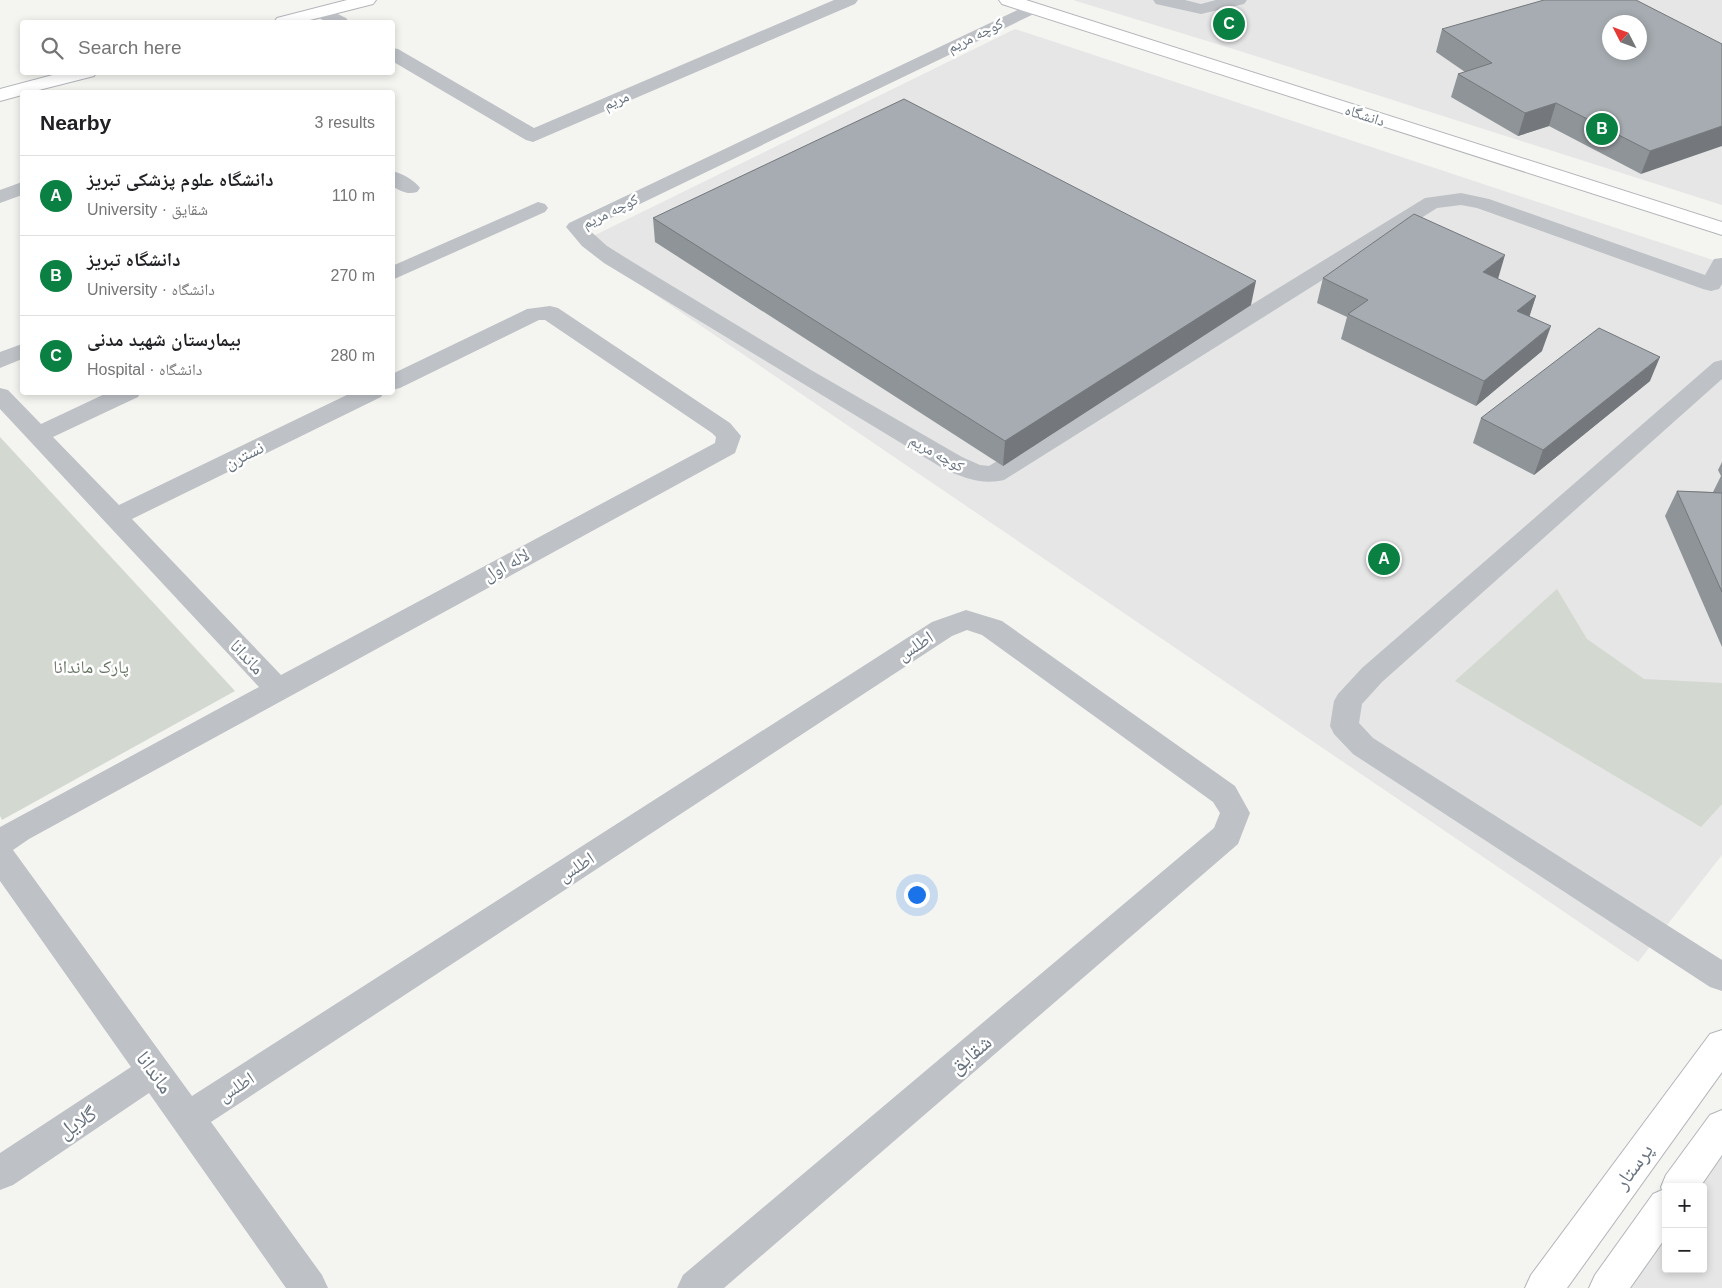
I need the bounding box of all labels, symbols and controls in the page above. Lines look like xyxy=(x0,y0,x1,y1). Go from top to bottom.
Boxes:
pin: C xyxy=(1213,5,1245,43)
street label: کوچه مریم xyxy=(944,14,1006,58)
north arrow xyxy=(1602,15,1647,60)
search box xyxy=(20,20,395,75)
icon: search xyxy=(38,34,66,62)
text: Search here xyxy=(78,37,182,58)
street label: مریم xyxy=(601,87,632,115)
street label: دانشگاه xyxy=(1343,101,1387,129)
pin: B xyxy=(1586,110,1618,148)
text: Nearby xyxy=(40,111,111,134)
text: 3 results xyxy=(315,114,375,131)
text: دانشگاه علوم پزشکی تبریز xyxy=(87,169,274,190)
text: A xyxy=(50,187,62,204)
text: 110 m xyxy=(332,187,375,204)
street label: کوچه مریم xyxy=(579,190,641,234)
text: University · شقایق xyxy=(87,201,208,218)
text: دانشگاه تبریز xyxy=(87,249,180,270)
text: B xyxy=(50,267,62,284)
text: 270 m xyxy=(331,267,375,284)
text: University · دانشگاه xyxy=(87,281,215,298)
text: بیمارستان شهید مدنی xyxy=(87,329,241,350)
text: C xyxy=(50,347,62,364)
text: 280 m xyxy=(331,347,375,364)
text: Hospital · دانشگاه xyxy=(87,361,202,378)
street label: کوچه مریم xyxy=(906,431,967,477)
street label: نسترن xyxy=(221,437,267,474)
pin: A xyxy=(1368,540,1400,578)
street label: لاله اول xyxy=(479,545,533,586)
street label: اطلس xyxy=(893,627,937,666)
street label: ماندانا xyxy=(226,636,268,678)
park label: پارک ماندانا xyxy=(53,657,129,678)
street label: اطلس xyxy=(554,848,598,887)
your location xyxy=(904,882,930,908)
street label: شقایق xyxy=(944,1030,997,1080)
street label: ماندانا xyxy=(132,1046,178,1098)
street label: اطلس xyxy=(214,1068,258,1107)
street label: گلایل xyxy=(53,1101,102,1145)
street label: پرستار xyxy=(1608,1139,1658,1195)
map controls xyxy=(1662,1183,1707,1273)
button: + xyxy=(1662,1183,1707,1228)
button: − xyxy=(1662,1228,1707,1273)

